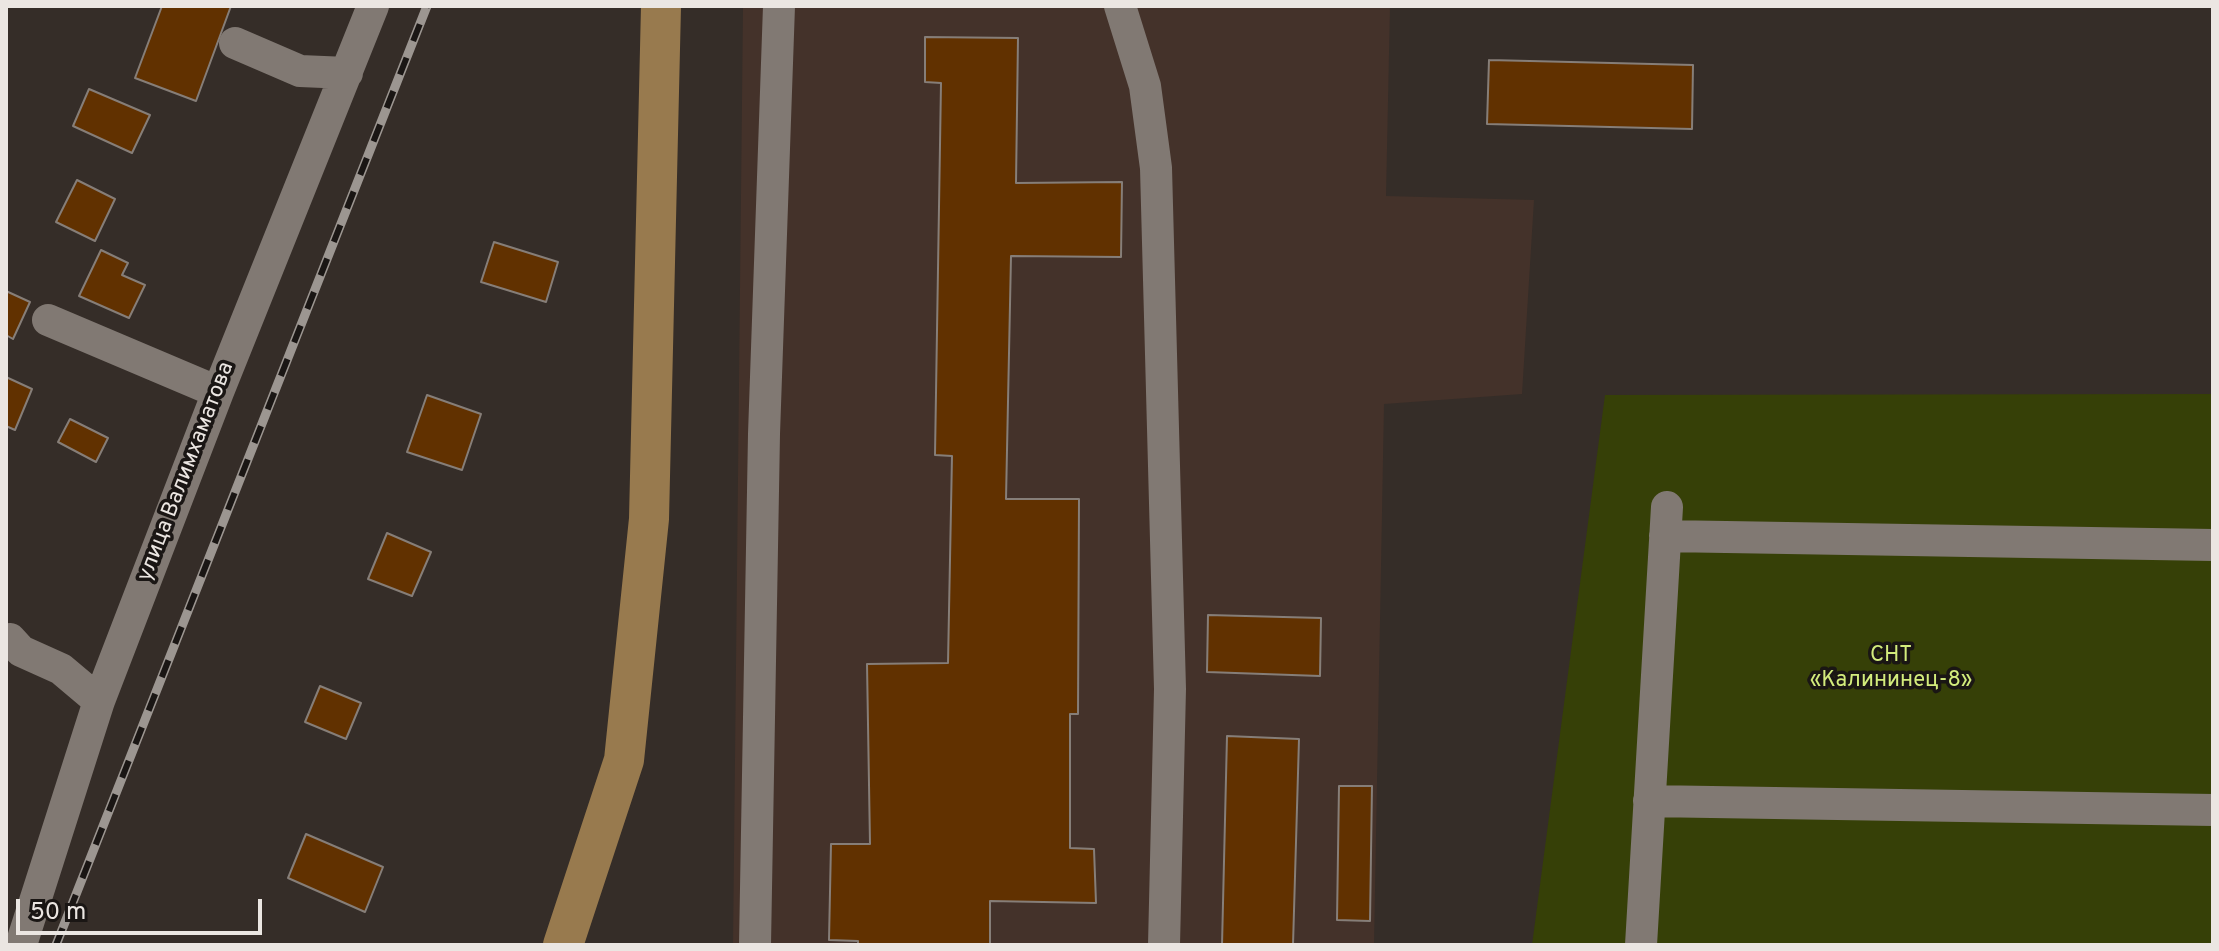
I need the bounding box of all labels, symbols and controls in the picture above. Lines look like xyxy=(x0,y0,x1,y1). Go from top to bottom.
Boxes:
street label: улица Валимхаматова xyxy=(133,359,241,585)
park label: СНТ «Калининец-8» xyxy=(1810,644,1972,696)
scale bar xyxy=(20,883,266,933)
text: 50 m xyxy=(30,898,86,928)

